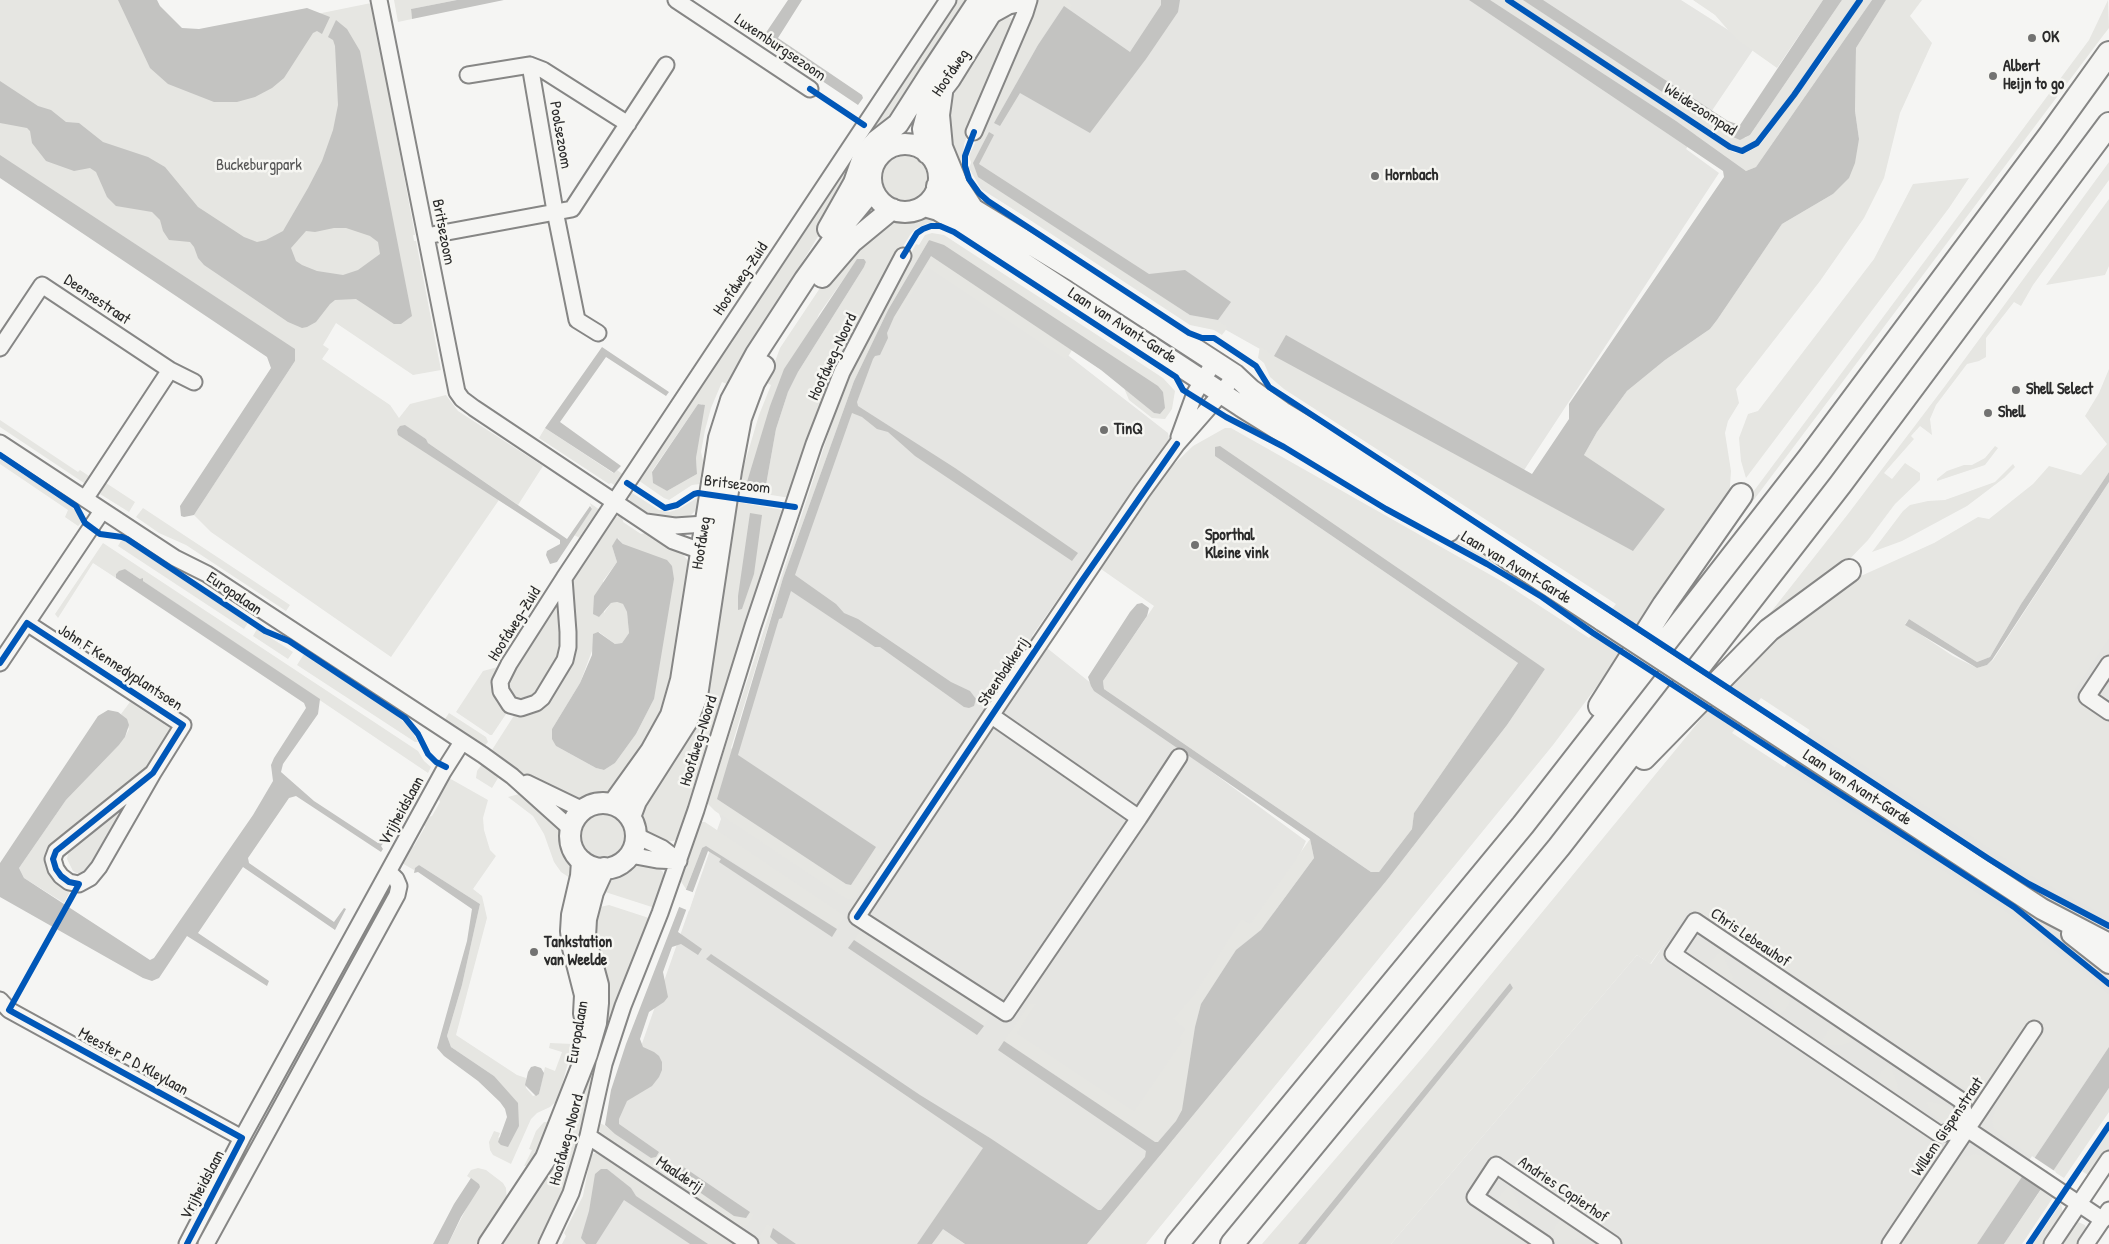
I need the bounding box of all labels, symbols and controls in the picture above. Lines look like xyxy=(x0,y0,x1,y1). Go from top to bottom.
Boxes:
street label: Luxemburgsezoom xyxy=(731,10,829,86)
place label: OK xyxy=(2042,28,2059,48)
marker: OK xyxy=(2026,32,2038,44)
street label: Hoofdweg xyxy=(928,46,974,100)
place label: Albert Heijn to go xyxy=(2003,57,2064,95)
marker: Albert Heijn to go xyxy=(1987,70,1999,82)
street label: Weidezoompad xyxy=(1660,80,1740,140)
street label: Poolsezoom xyxy=(545,100,575,170)
park label: Buckeburgpark xyxy=(216,156,302,176)
place label: Hornbach xyxy=(1385,166,1438,186)
marker: Hornbach xyxy=(1369,170,1381,182)
street label: Britsezoom xyxy=(427,198,459,266)
street label: Hoofdweg-Zuid xyxy=(710,239,772,319)
street label: Deensestraat xyxy=(60,271,134,329)
street label: Laan van Avant-Garde xyxy=(1064,284,1180,368)
street label: Hoofdweg-Noord xyxy=(805,311,861,403)
place label: Shell Select xyxy=(2026,380,2093,400)
marker: Shell Select xyxy=(2010,384,2022,396)
place label: Shell xyxy=(1998,403,2025,423)
marker: Shell xyxy=(1982,407,1994,419)
place label: TinQ xyxy=(1114,420,1143,440)
marker: TinQ xyxy=(1098,424,1110,436)
street label: Britsezoom xyxy=(703,471,771,499)
street label: Hoofdweg xyxy=(688,515,716,571)
place label: Sporthal Kleine vink xyxy=(1205,526,1269,564)
street label: Laan van Avant-Garde xyxy=(1457,527,1575,609)
marker: Sporthal Kleine vink xyxy=(1189,539,1201,551)
street label: Europalaan xyxy=(202,568,266,620)
street label: Hoofdweg-Zuid xyxy=(485,583,545,665)
street label: John F Kennedyplantsoen xyxy=(54,621,186,715)
street label: Steenbakkerij xyxy=(974,634,1034,710)
street label: Hoofdweg-Noord xyxy=(676,693,722,789)
street label: Laan van Avant-Garde xyxy=(1799,746,1915,830)
street label: Vrijheidslaan xyxy=(375,773,429,849)
street label: Chris Lebeauhof xyxy=(1707,904,1793,972)
place label: Tankstation van Weelde xyxy=(544,933,612,971)
marker: Tankstation van Weelde xyxy=(528,946,540,958)
street label: Europalaan xyxy=(563,999,593,1065)
street label: Meester P D Kleylaan xyxy=(75,1024,191,1100)
street label: Willem Gispenstraat xyxy=(1908,1074,1988,1180)
street label: Hoofdweg-Noord xyxy=(546,1092,588,1188)
street label: Vrijheidslaan xyxy=(177,1147,229,1223)
street label: Maalderij xyxy=(652,1152,706,1198)
street label: Andries Copierhof xyxy=(1514,1153,1612,1227)

